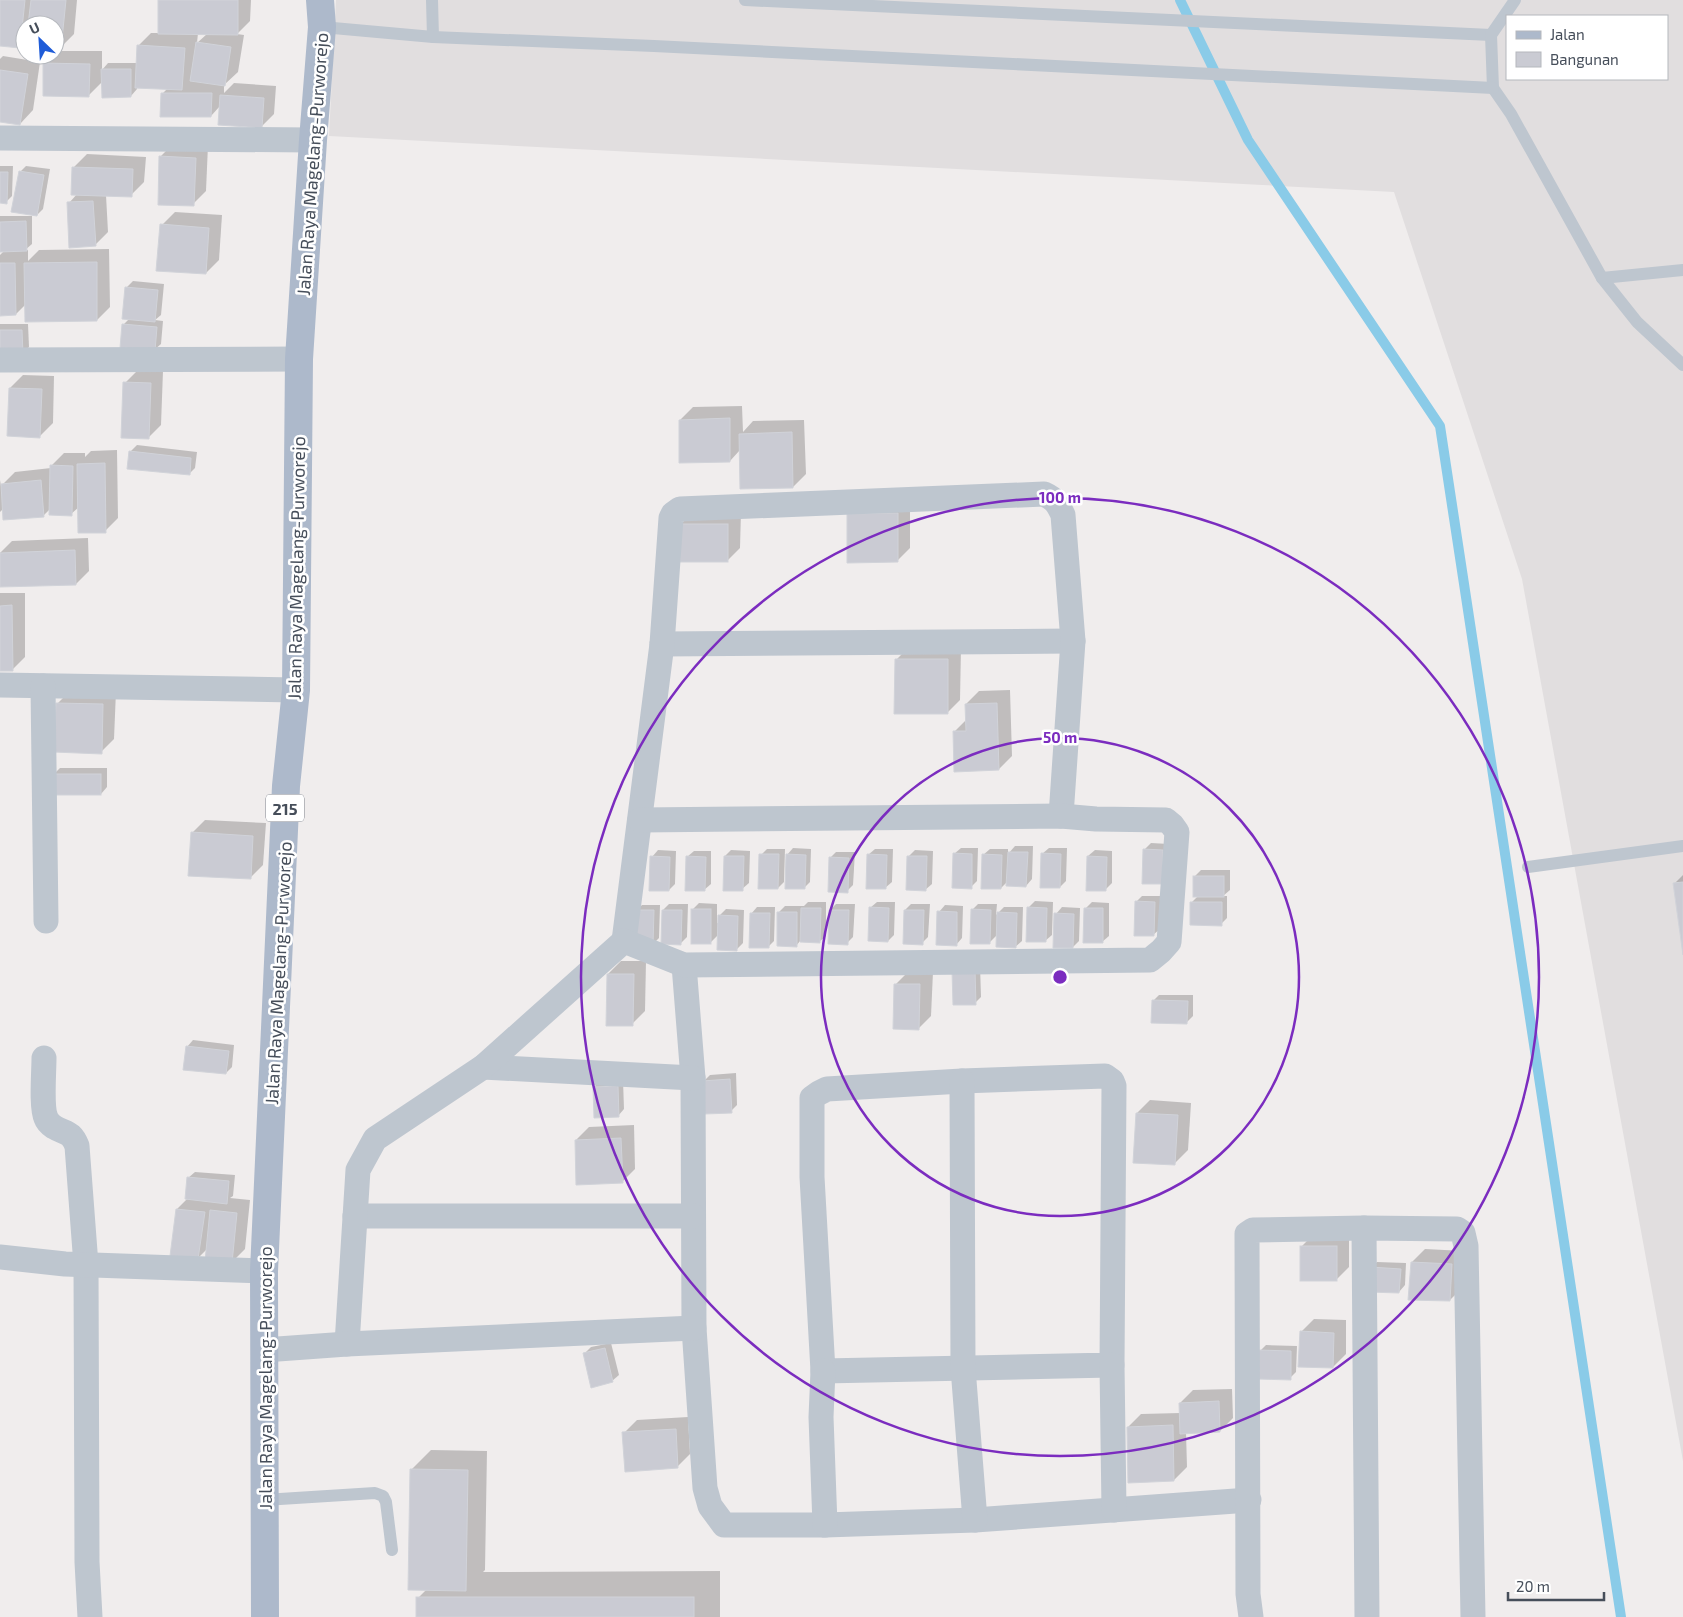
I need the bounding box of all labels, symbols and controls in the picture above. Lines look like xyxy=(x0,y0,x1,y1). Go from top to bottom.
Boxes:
north arrow xyxy=(15,15,65,65)
legend xyxy=(1506,15,1668,80)
text: U xyxy=(26,18,42,37)
text: Jalan xyxy=(1550,25,1585,43)
street label: Jalan Raya Magelang-Purworejo xyxy=(292,32,332,296)
text: Bangunan xyxy=(1550,50,1619,68)
street label: Jalan Raya Magelang-Purworejo xyxy=(283,436,309,700)
text: 100 m xyxy=(1039,488,1081,506)
text: 50 m xyxy=(1043,728,1077,746)
road number: 215 xyxy=(266,794,304,821)
street label: Jalan Raya Magelang-Purworejo xyxy=(260,841,296,1105)
centre of rings xyxy=(1051,968,1069,986)
street label: Jalan Raya Magelang-Purworejo xyxy=(254,1246,276,1510)
scale bar xyxy=(1508,1570,1604,1602)
text: 20 m xyxy=(1516,1577,1550,1595)

